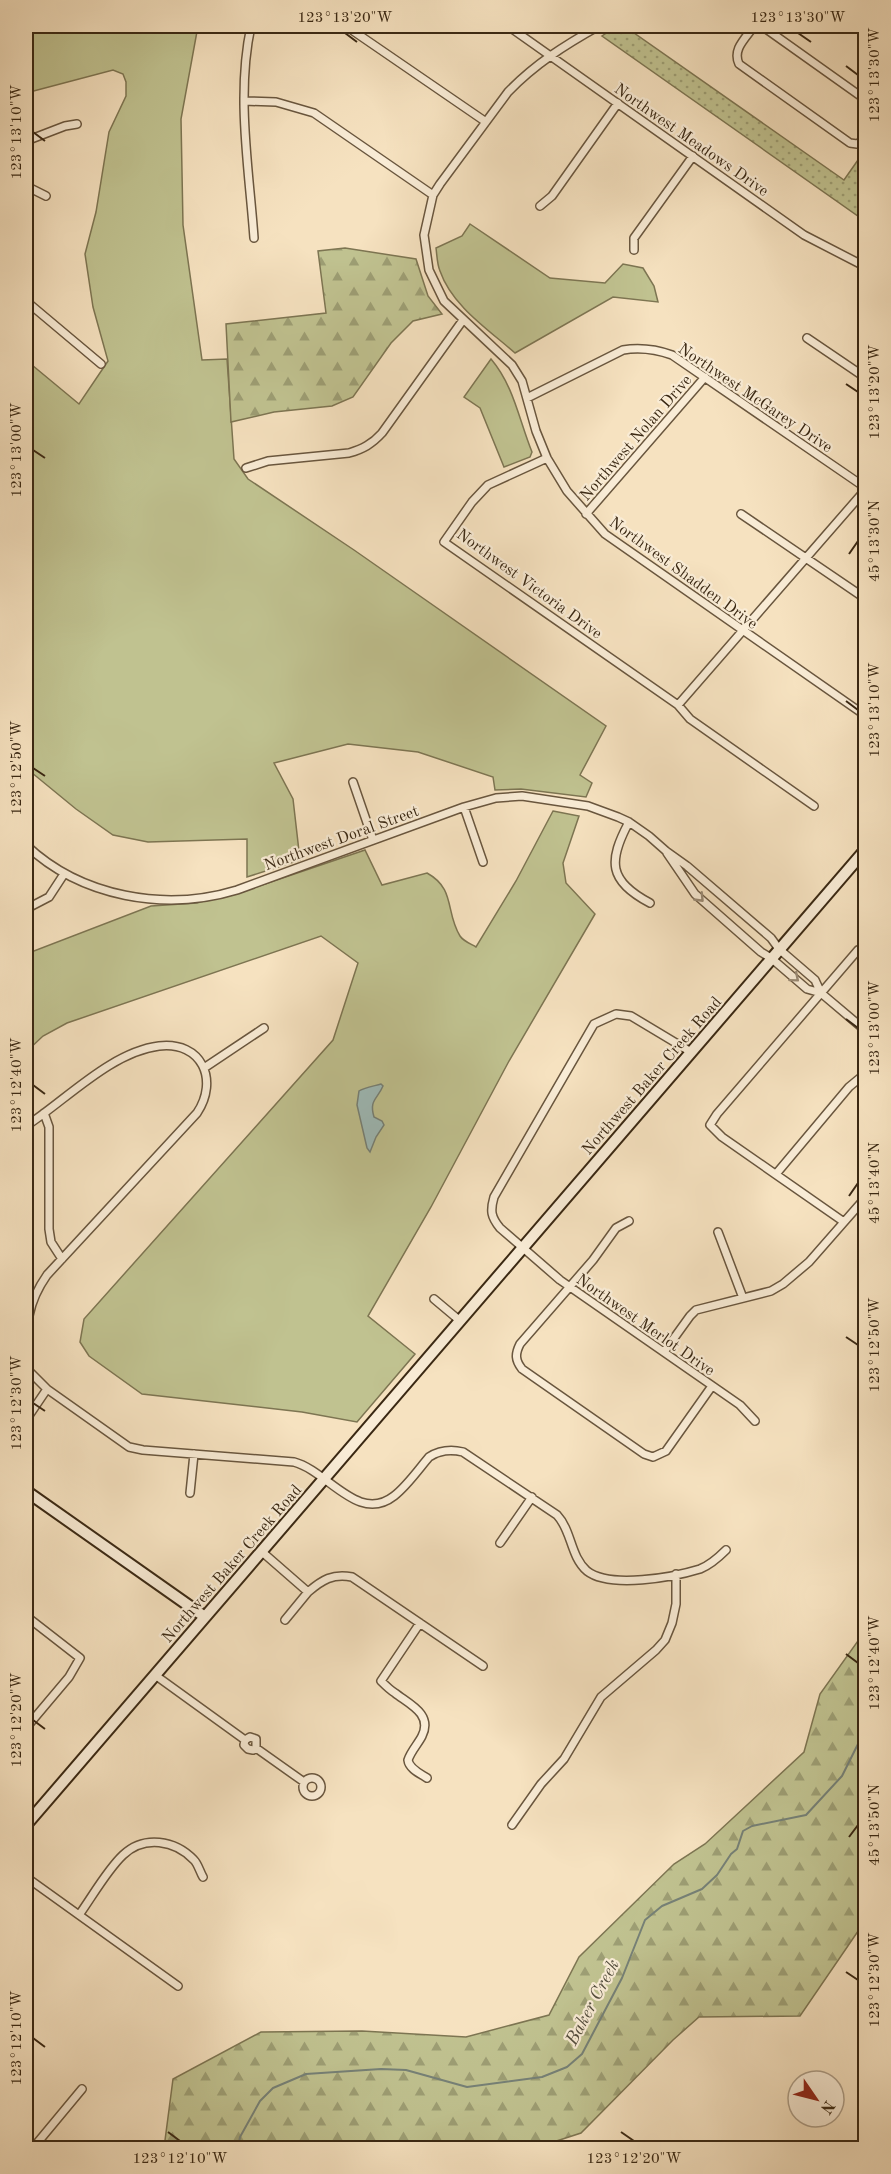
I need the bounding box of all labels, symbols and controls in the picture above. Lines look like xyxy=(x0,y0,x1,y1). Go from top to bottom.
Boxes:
text: 123°13'20"W xyxy=(297,11,393,26)
text: 123°13'30"W xyxy=(750,11,846,26)
text: 123°13'30"W xyxy=(868,27,883,123)
street label: Northwest Meadows Drive xyxy=(611,81,771,200)
text: 123°13'10"W xyxy=(10,84,25,180)
street label: Northwest McGarey Drive xyxy=(675,341,835,456)
text: 123°13'20"W xyxy=(868,344,883,440)
street label: Northwest Nolan Drive xyxy=(578,372,695,504)
text: 123°13'00"W xyxy=(10,402,25,498)
text: 45°13'30"N xyxy=(868,500,883,582)
street label: Northwest Shadden Drive xyxy=(606,514,760,633)
street label: Northwest Victoria Drive xyxy=(453,527,604,643)
text: 123°13'10"W xyxy=(868,662,883,758)
text: 123°12'50"W xyxy=(10,720,25,816)
street label: Northwest Doral Street xyxy=(262,803,421,874)
one-way arrow xyxy=(693,892,704,902)
one-way arrow xyxy=(788,971,799,982)
text: 123°13'00"W xyxy=(868,980,883,1076)
street label: Northwest Baker Creek Road xyxy=(580,994,725,1158)
text: 123°12'40"W xyxy=(10,1037,25,1133)
text: 45°13'40"N xyxy=(868,1142,883,1224)
street label: Northwest Merlot Drive xyxy=(573,1272,717,1380)
text: 123°12'50"W xyxy=(868,1297,883,1393)
text: 123°12'30"W xyxy=(10,1355,25,1451)
street label: Northwest Baker Creek Road xyxy=(160,1482,305,1646)
text: 123°12'40"W xyxy=(868,1615,883,1711)
text: 123°12'20"W xyxy=(10,1672,25,1768)
text: 45°13'50"N xyxy=(868,1784,883,1866)
text: 123°12'30"W xyxy=(868,1932,883,2028)
water label: Baker Creek xyxy=(562,1956,623,2049)
text: 123°12'10"W xyxy=(10,1990,25,2086)
north arrow xyxy=(786,2069,846,2129)
text: N xyxy=(816,2097,837,2117)
text: 123°12'10"W xyxy=(132,2152,228,2167)
text: 123°12'20"W xyxy=(586,2152,682,2167)

